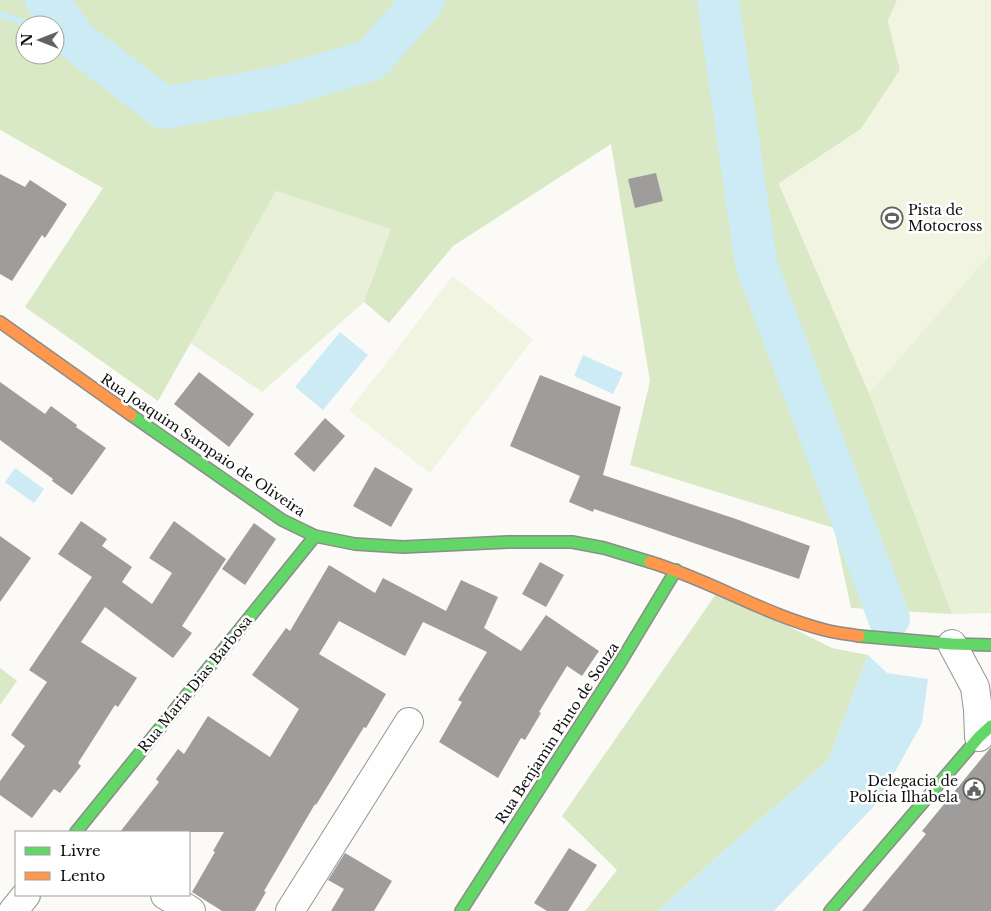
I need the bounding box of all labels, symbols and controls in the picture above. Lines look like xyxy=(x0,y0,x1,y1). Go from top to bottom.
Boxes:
north arrow xyxy=(15,15,65,65)
text: N xyxy=(18,33,36,47)
place label: Pista de Motocross xyxy=(908,201,982,235)
sports icon: Pista de Motocross xyxy=(880,206,904,230)
street label: Rua Joaquim Sampaio de Oliveira xyxy=(97,370,309,520)
street label: Rua Maria Dias Barbosa xyxy=(134,612,256,756)
street label: Rua Benjamin Pinto de Souza xyxy=(491,639,623,827)
place label: Delegacia de Polícia Ilhabela xyxy=(849,772,958,806)
public building icon: Delegacia de Polícia Ilhabela xyxy=(962,777,986,801)
legend xyxy=(15,831,190,896)
text: Livre xyxy=(60,841,101,860)
text: Lento xyxy=(60,866,106,885)

